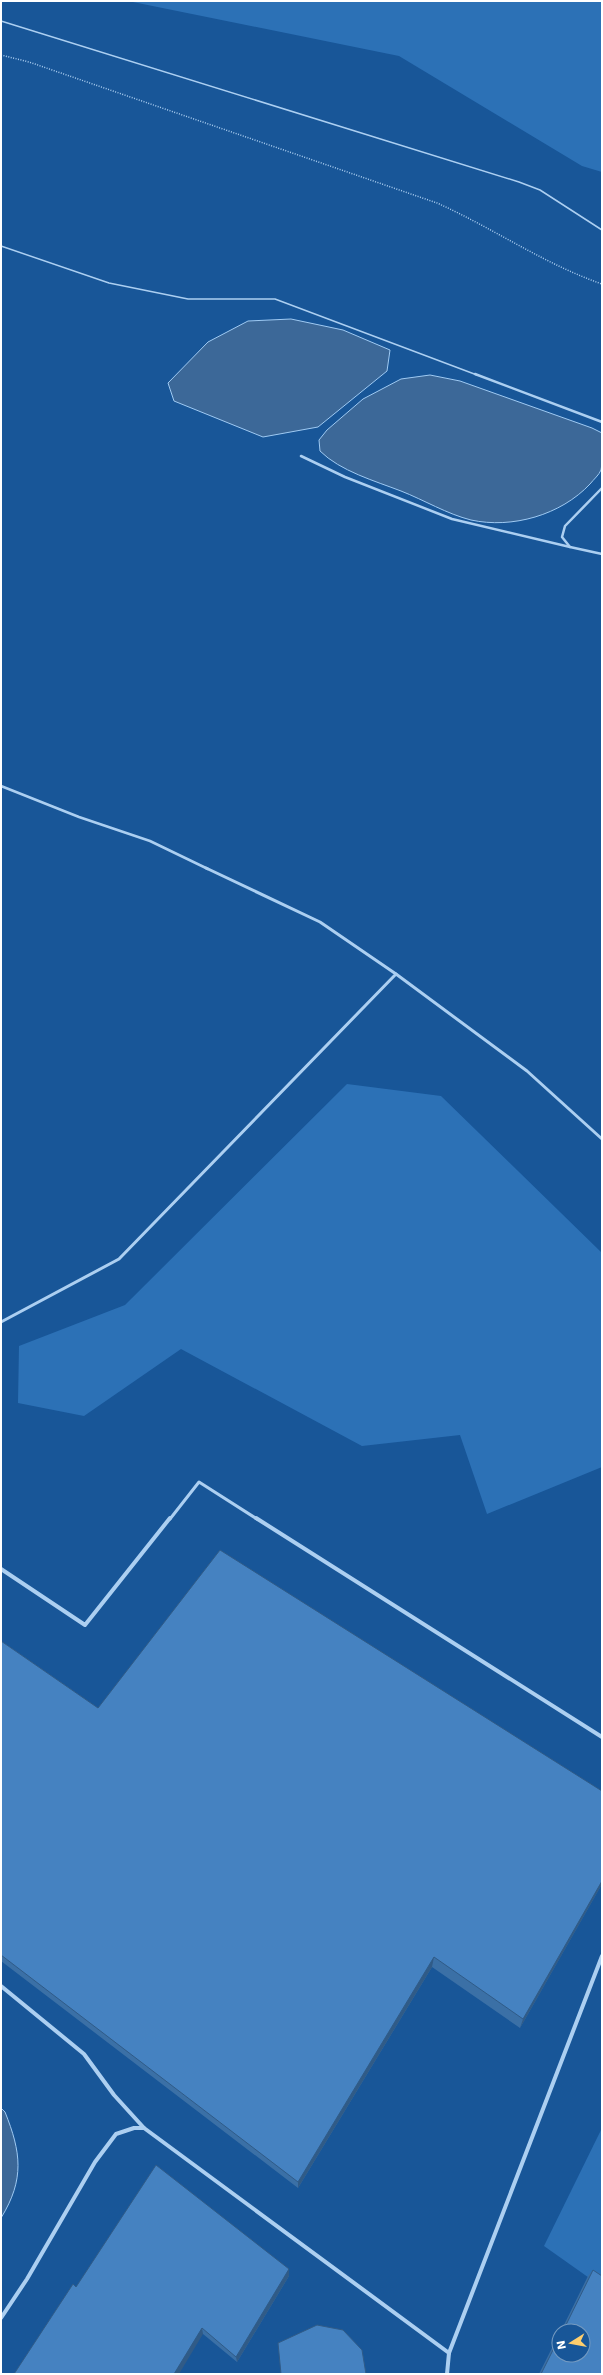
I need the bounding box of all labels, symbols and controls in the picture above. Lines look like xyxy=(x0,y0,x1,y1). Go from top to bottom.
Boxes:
north arrow xyxy=(551,2323,591,2363)
text: N xyxy=(554,2339,569,2351)

